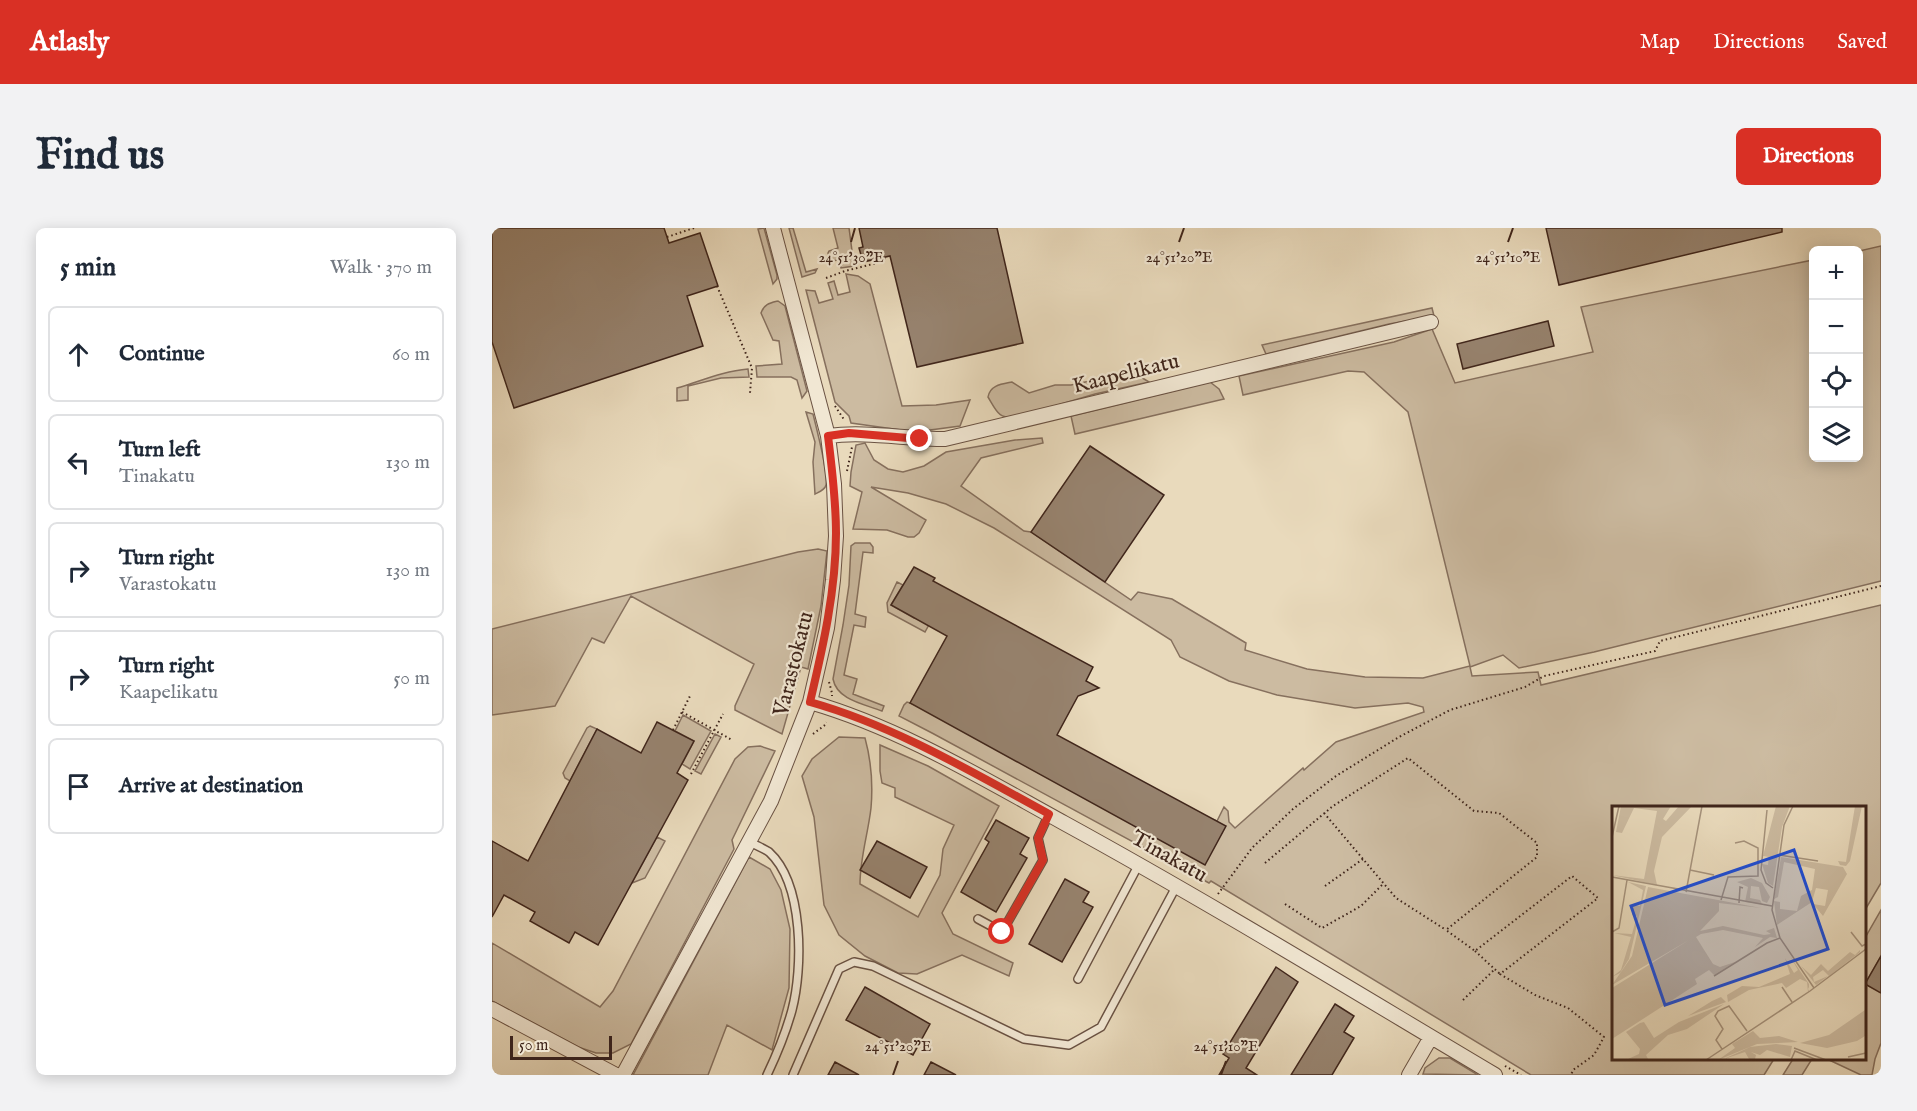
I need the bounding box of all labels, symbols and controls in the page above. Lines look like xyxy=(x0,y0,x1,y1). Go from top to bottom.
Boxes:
text: Atlasly xyxy=(30,25,109,60)
text: Map xyxy=(1640,29,1680,56)
text: Directions xyxy=(1713,29,1804,56)
text: Saved xyxy=(1837,29,1887,56)
button: Directions xyxy=(1736,128,1881,185)
text: Find us xyxy=(36,130,164,183)
map controls xyxy=(1809,246,1863,462)
button: + xyxy=(1809,246,1863,300)
text: 24°51'30"E xyxy=(818,248,884,267)
text: 24°51'20"E xyxy=(1146,248,1212,267)
text: 24°51'10"E xyxy=(1475,248,1541,267)
text: 5 min xyxy=(60,251,116,284)
text: Walk · 370 m xyxy=(330,255,432,280)
button: − xyxy=(1809,300,1863,354)
icon: ahead xyxy=(62,338,95,371)
text: Continue xyxy=(119,340,205,368)
text: 60 m xyxy=(392,342,430,367)
street label: Kaapelikatu xyxy=(1070,347,1182,401)
button: locate xyxy=(1809,354,1863,408)
button: layers xyxy=(1809,408,1863,462)
route end xyxy=(906,425,932,451)
text: Turn left xyxy=(119,436,201,464)
icon: left xyxy=(62,446,95,479)
text: 130 m xyxy=(385,450,430,475)
text: Tinakatu xyxy=(119,464,195,489)
text: Turn right xyxy=(119,544,214,572)
icon: right xyxy=(62,554,95,587)
text: 130 m xyxy=(385,558,430,583)
text: Varastokatu xyxy=(119,572,217,597)
street label: Varastokatu xyxy=(767,609,821,720)
text: Turn right xyxy=(119,652,214,680)
icon: right xyxy=(62,662,95,695)
text: 50 m xyxy=(393,666,430,691)
text: Kaapelikatu xyxy=(119,680,218,705)
icon: arrive xyxy=(62,770,95,803)
text: Arrive at destination xyxy=(119,772,303,800)
inset map xyxy=(1612,806,1866,1060)
street label: Tinakatu xyxy=(1126,825,1212,889)
route start xyxy=(988,918,1014,944)
scale bar xyxy=(510,1033,612,1060)
text: 50 m xyxy=(519,1036,548,1056)
text: 24°51'20"E xyxy=(865,1037,931,1056)
text: 24°51'10"E xyxy=(1193,1037,1259,1056)

